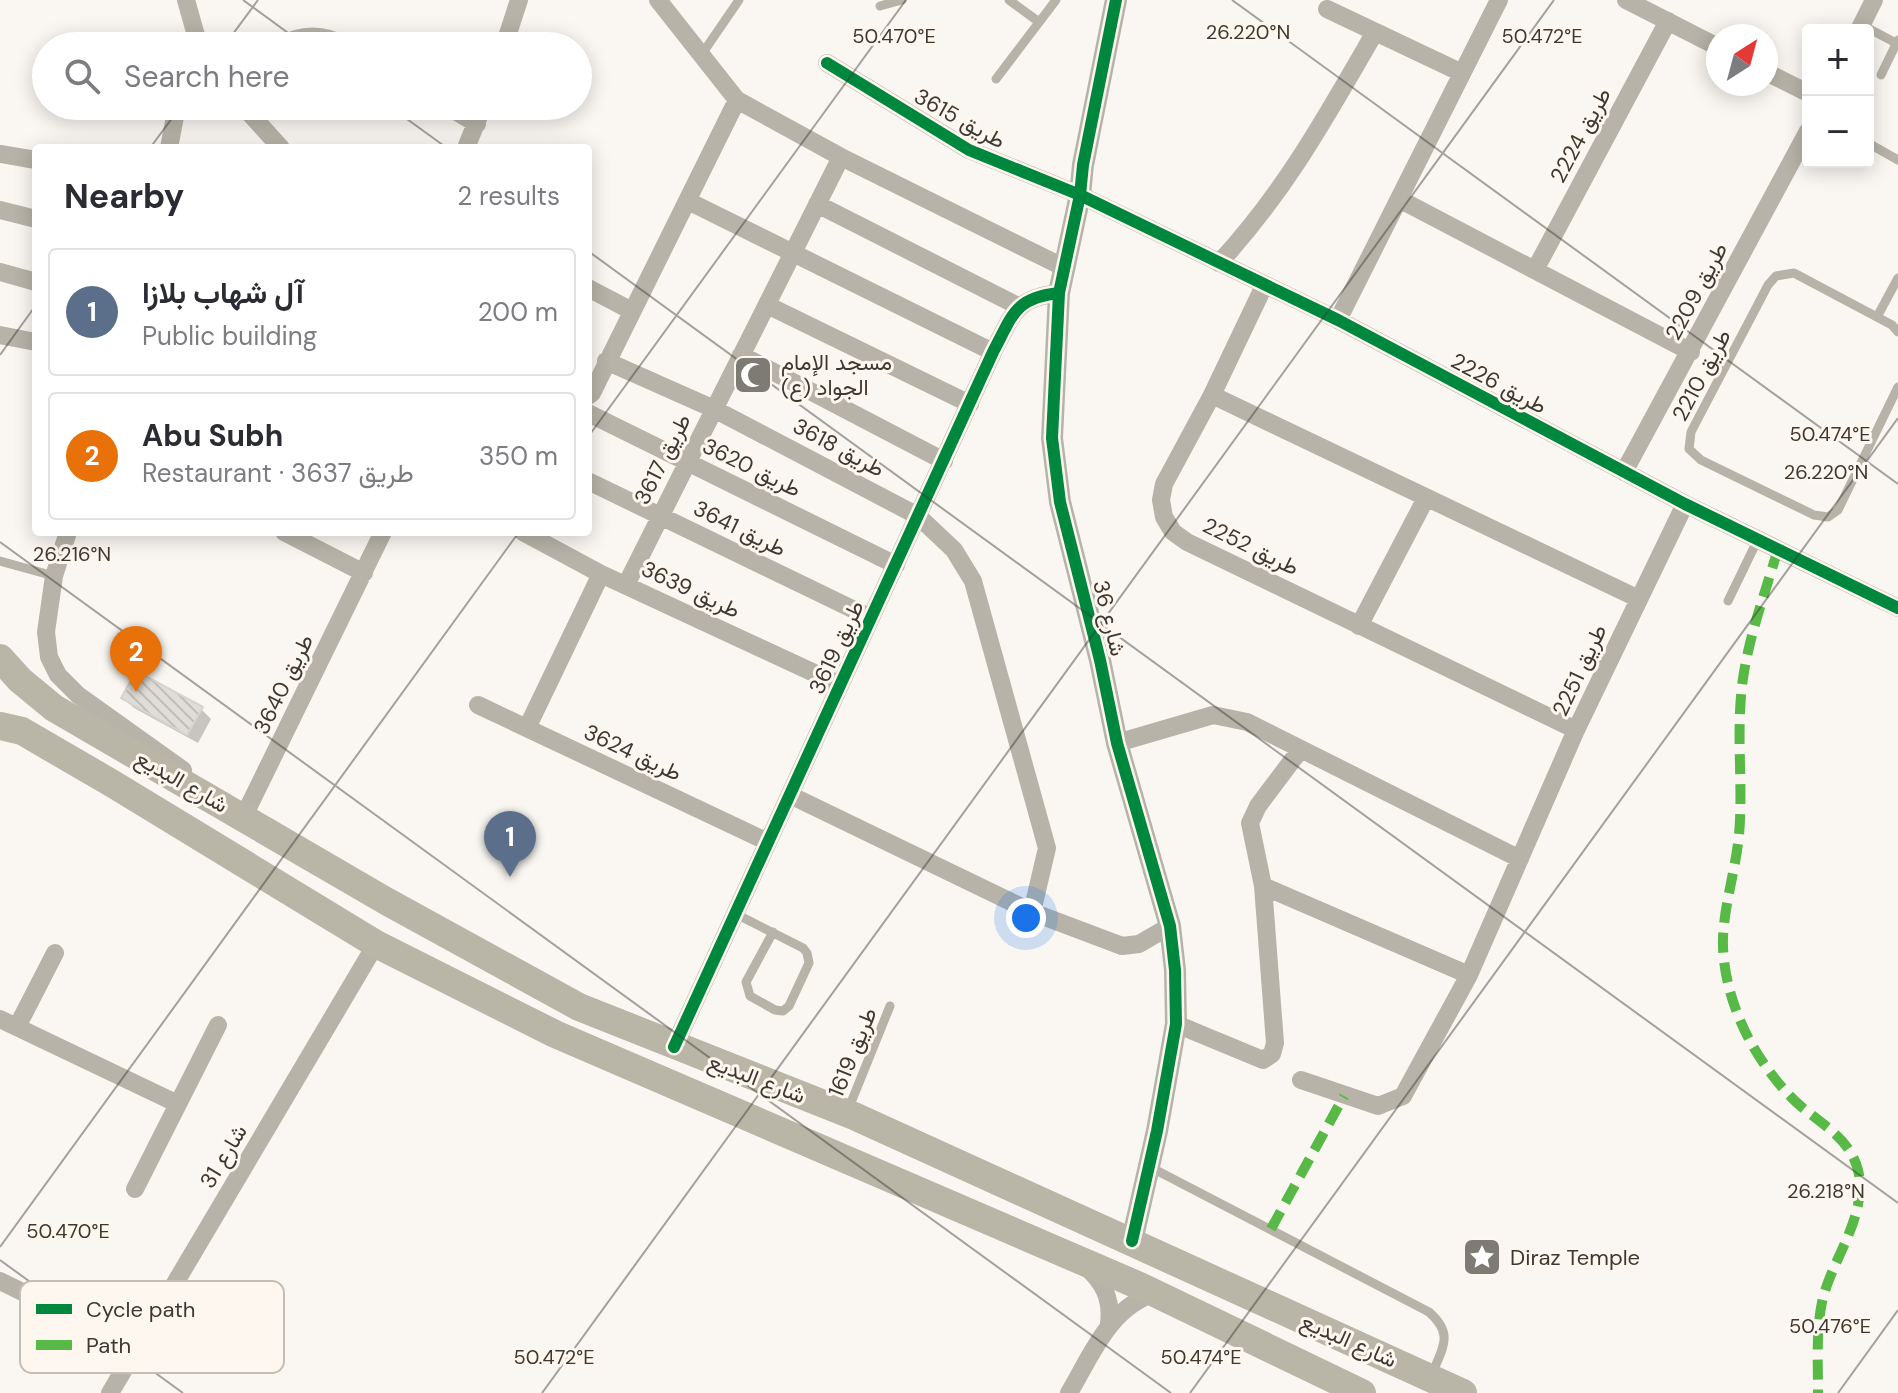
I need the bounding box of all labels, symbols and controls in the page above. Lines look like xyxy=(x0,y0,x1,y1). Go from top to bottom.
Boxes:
text: 26.220°N xyxy=(1206,19,1290,45)
text: 50.470°E xyxy=(852,23,936,49)
text: 50.472°E xyxy=(1501,23,1583,49)
north arrow xyxy=(1706,24,1778,96)
map controls xyxy=(1802,24,1874,168)
button: + xyxy=(1802,24,1874,96)
search box xyxy=(32,32,592,120)
icon: search xyxy=(60,54,104,98)
text: Search here xyxy=(124,57,290,96)
street label: طريق 3615 xyxy=(909,82,1010,155)
street label: طريق 2224 xyxy=(1543,83,1618,188)
button: − xyxy=(1802,96,1874,168)
text: Nearby xyxy=(64,174,184,219)
text: 2 results xyxy=(457,179,560,213)
street label: طريق 2209 xyxy=(1659,237,1734,345)
text: آل شهاب بلازا xyxy=(142,273,304,312)
text: 1 xyxy=(87,295,97,329)
text: 200 m xyxy=(478,295,558,329)
text: Public building xyxy=(142,319,317,353)
street label: طريق 2210 xyxy=(1665,324,1738,426)
street label: طريق 2226 xyxy=(1446,346,1552,421)
place label: مسجد الإمام الجواد (ع) xyxy=(781,348,892,402)
mosque icon: مسجد الإمام الجواد (ع) xyxy=(732,354,774,396)
street label: طريق 3617 xyxy=(627,409,698,509)
street label: طريق 3618 xyxy=(788,411,890,484)
text: Abu Subh xyxy=(142,416,283,455)
text: 50.474°E xyxy=(1790,421,1870,447)
street label: طريق 3620 xyxy=(698,431,806,504)
text: 2 xyxy=(84,439,100,473)
text: 350 m xyxy=(479,439,558,473)
text: Restaurant · طريق 3637 xyxy=(142,456,414,490)
text: 26.220°N xyxy=(1784,459,1868,485)
street label: طريق 3641 xyxy=(689,494,791,563)
street label: طريق 2252 xyxy=(1198,511,1304,582)
text: 26.216°N xyxy=(33,541,111,567)
street label: طريق 3639 xyxy=(637,554,745,625)
street label: شارع 36 xyxy=(1086,577,1133,659)
street label: طريق 3619 xyxy=(802,596,871,699)
street label: طريق 2251 xyxy=(1546,620,1613,721)
pin: 2 xyxy=(110,626,162,692)
street label: طريق 3640 xyxy=(247,629,320,739)
street label: طريق 3624 xyxy=(579,717,686,788)
street label: شارع البديع xyxy=(130,743,233,820)
pin: 1 xyxy=(484,811,536,877)
your location xyxy=(1006,898,1046,938)
street label: طريق 1619 xyxy=(821,1003,883,1101)
street label: شارع البديع xyxy=(704,1047,810,1110)
street label: شارع 31 xyxy=(193,1119,254,1194)
text: 26.218°N xyxy=(1787,1178,1865,1204)
text: 50.470°E xyxy=(26,1218,110,1244)
place icon: Diraz Temple xyxy=(1461,1236,1503,1278)
place label: Diraz Temple xyxy=(1510,1243,1640,1272)
legend xyxy=(20,1281,284,1373)
text: Cycle path xyxy=(86,1295,196,1324)
street label: شارع البديع xyxy=(1296,1306,1401,1374)
text: 50.476°E xyxy=(1789,1313,1871,1339)
text: Path xyxy=(86,1331,131,1360)
text: 50.472°E xyxy=(513,1344,595,1370)
text: 50.474°E xyxy=(1161,1344,1241,1370)

